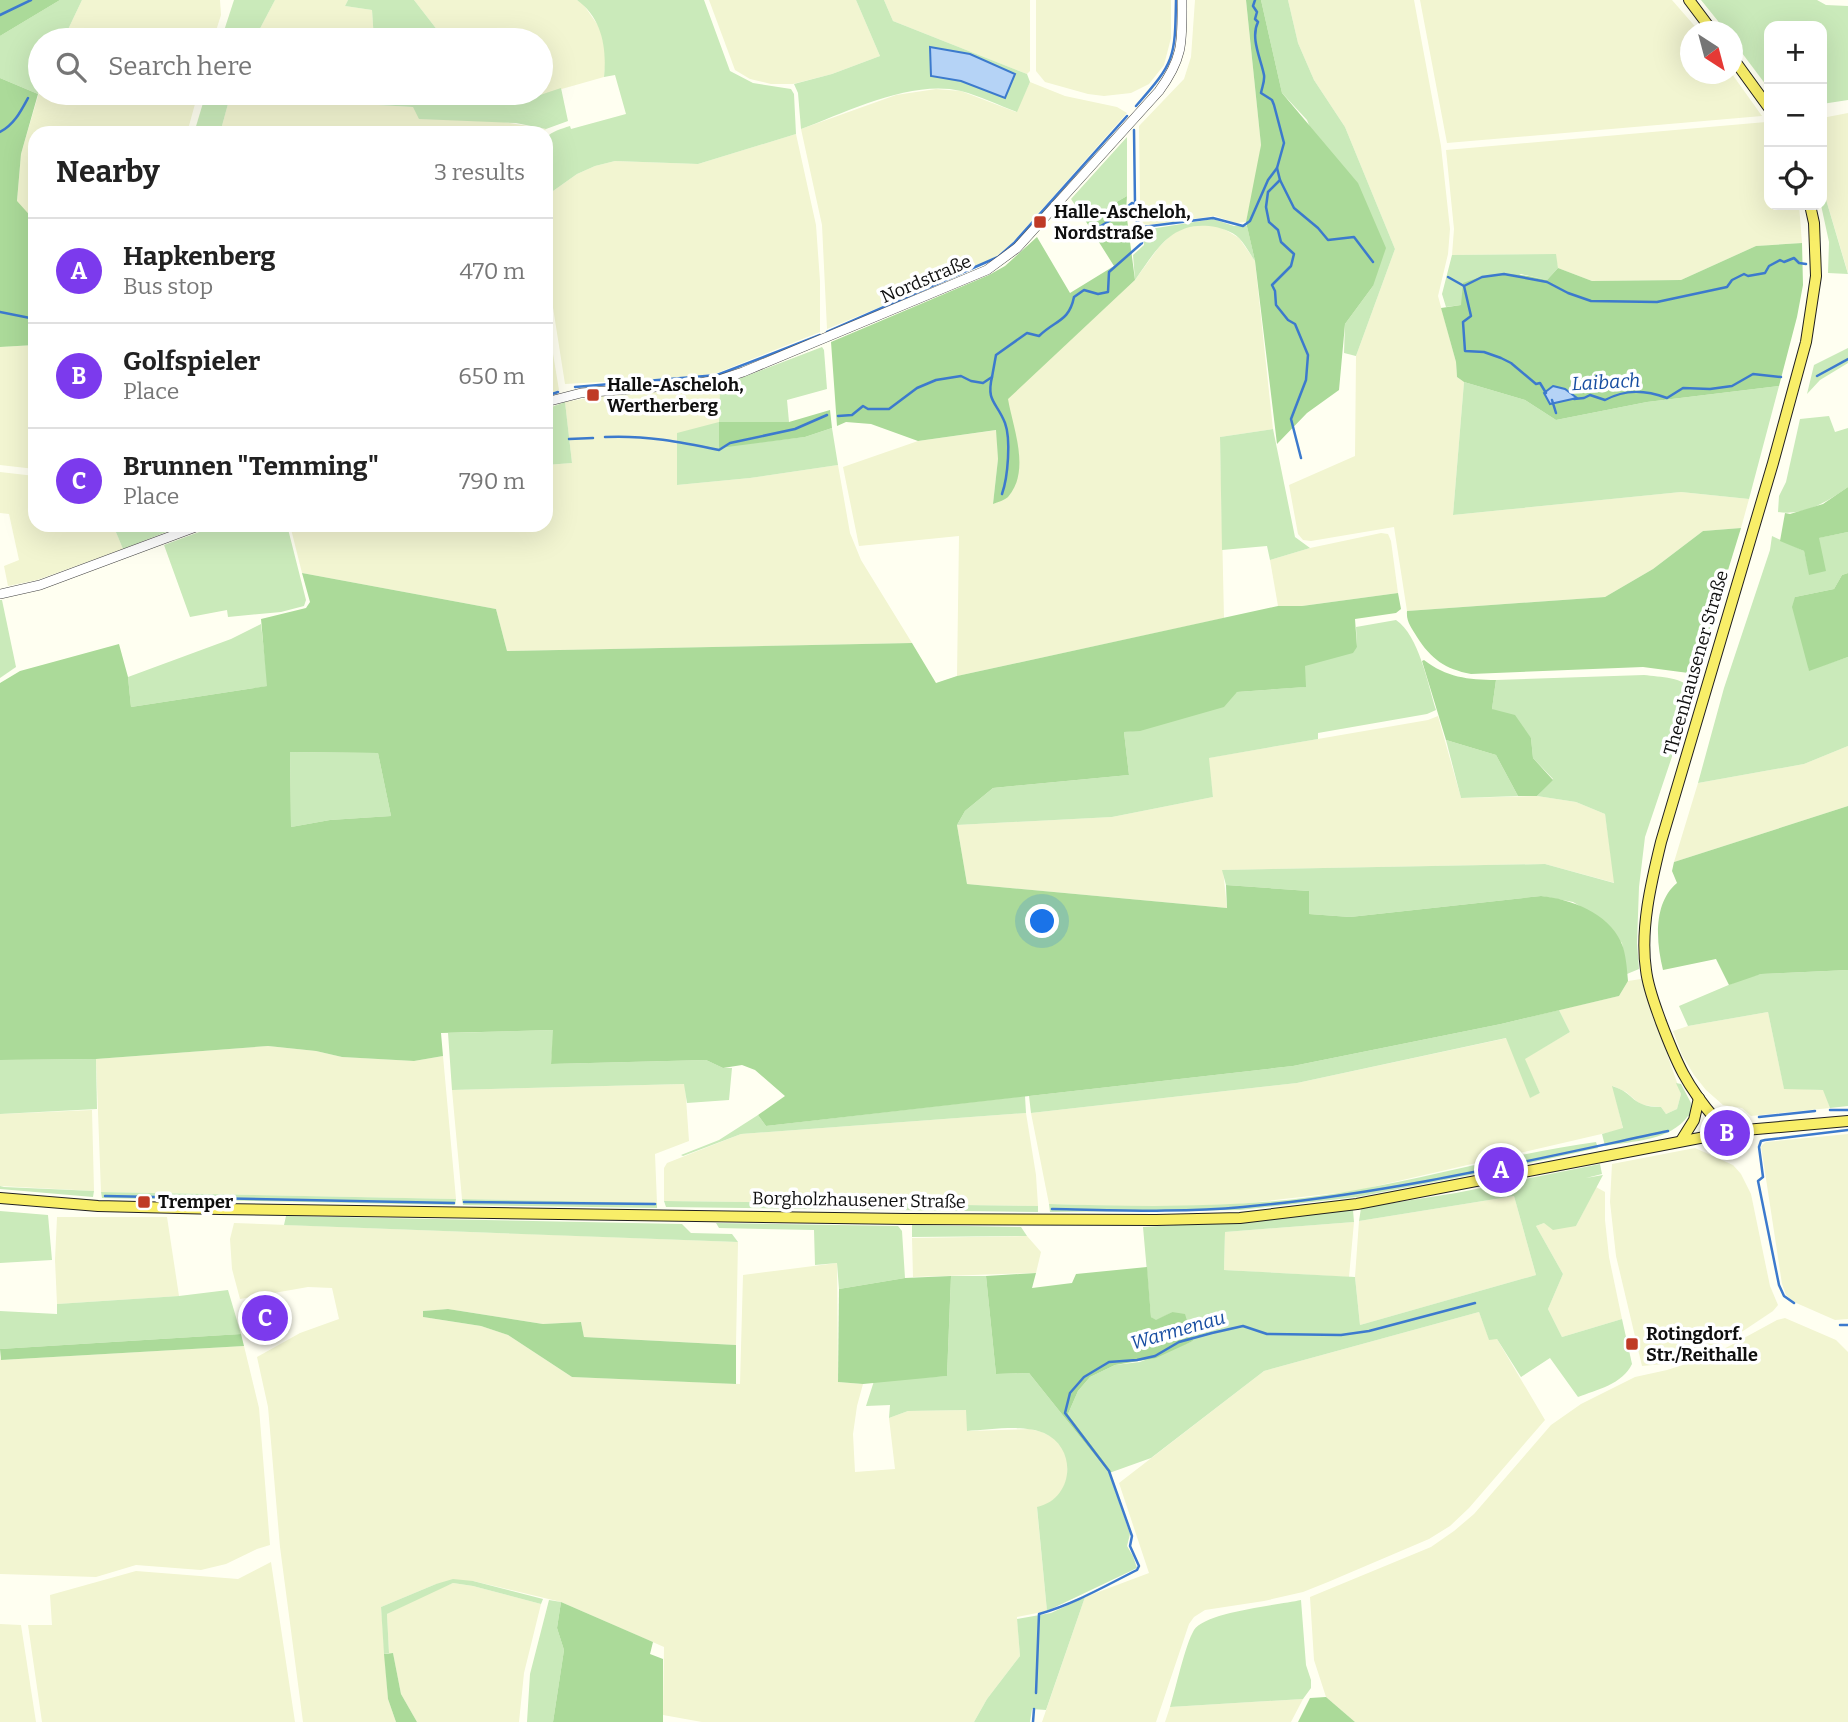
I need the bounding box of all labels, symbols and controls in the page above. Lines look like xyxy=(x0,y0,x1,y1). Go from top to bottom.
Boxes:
north arrow xyxy=(1680,21,1743,84)
map controls xyxy=(1764,21,1827,210)
button: + xyxy=(1764,21,1827,84)
search box xyxy=(28,28,553,105)
icon: search xyxy=(52,48,90,86)
text: Search here xyxy=(108,51,252,82)
button: − xyxy=(1764,84,1827,147)
button: locate xyxy=(1764,147,1827,210)
text: Nearby xyxy=(56,154,160,190)
text: 3 results xyxy=(434,158,525,186)
place label: Halle-Ascheloh, Nordstraße xyxy=(1054,201,1191,244)
marker: Halle-Ascheloh, Nordstraße xyxy=(1032,214,1048,230)
text: Hapkenberg xyxy=(123,241,276,272)
street label: Nordstraße xyxy=(877,250,975,308)
text: A xyxy=(71,257,87,285)
text: 470 m xyxy=(459,257,525,285)
text: Bus stop xyxy=(123,272,213,300)
text: Golfspieler xyxy=(123,346,260,377)
text: B xyxy=(72,362,86,390)
text: 650 m xyxy=(458,362,525,390)
water label: Laibach xyxy=(1571,369,1641,395)
place label: Halle-Ascheloh, Wertherberg xyxy=(607,374,744,417)
text: Place xyxy=(123,377,179,405)
marker: Halle-Ascheloh, Wertherberg xyxy=(585,387,601,403)
text: Brunnen "Temming" xyxy=(123,451,379,482)
text: C xyxy=(72,467,86,495)
text: 790 m xyxy=(459,467,525,495)
text: Place xyxy=(123,482,179,510)
street label: Theenhausener Straße xyxy=(1659,568,1733,758)
your location xyxy=(1025,904,1059,938)
pin: B xyxy=(1704,1107,1750,1159)
pin: A xyxy=(1478,1144,1524,1196)
street label: Borgholzhausener Straße xyxy=(752,1187,966,1213)
place label: Tremper xyxy=(158,1191,234,1213)
marker: Tremper xyxy=(136,1194,152,1210)
pin: C xyxy=(242,1292,288,1344)
water label: Warmenau xyxy=(1128,1306,1228,1354)
place label: Rotingdorf. Str./Reithalle xyxy=(1646,1323,1758,1366)
marker: Rotingdorf. Str./Reithalle xyxy=(1624,1336,1640,1352)

